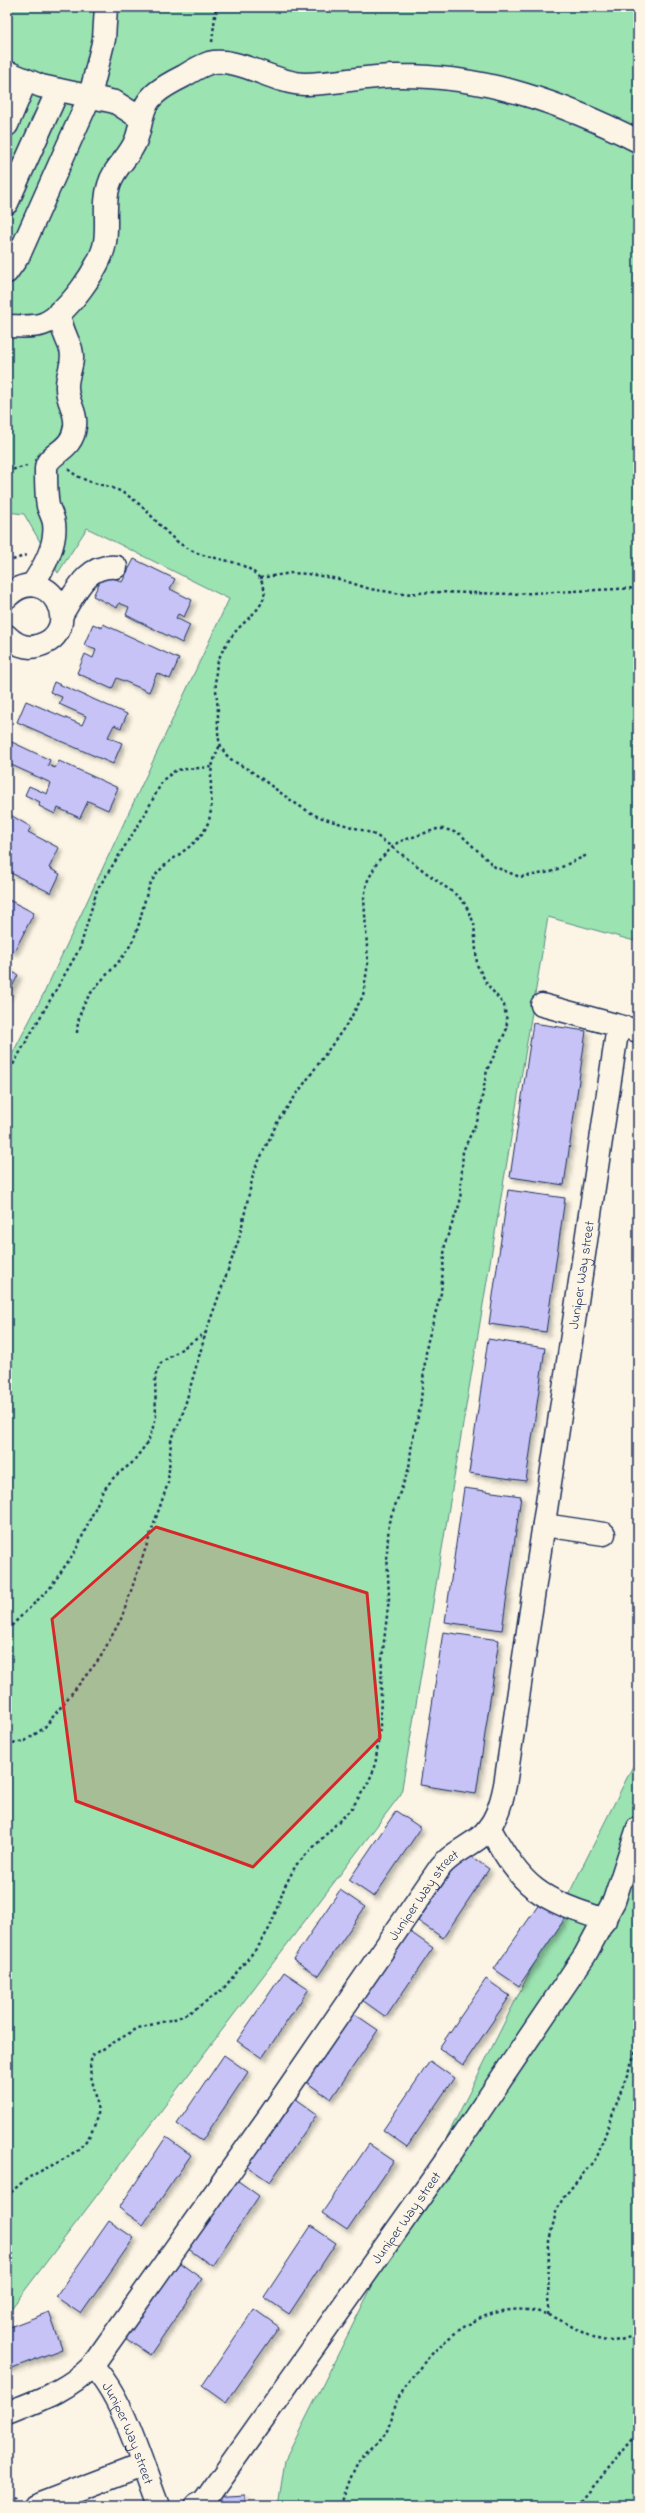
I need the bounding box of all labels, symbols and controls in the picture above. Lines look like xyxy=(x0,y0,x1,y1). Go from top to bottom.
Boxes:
street label: Juniper Way street xyxy=(564,1219,601,1331)
street label: Juniper Way street xyxy=(384,1845,464,1946)
street label: Juniper Way street xyxy=(367,2167,447,2269)
street label: Juniper Way street xyxy=(96,2378,158,2488)

